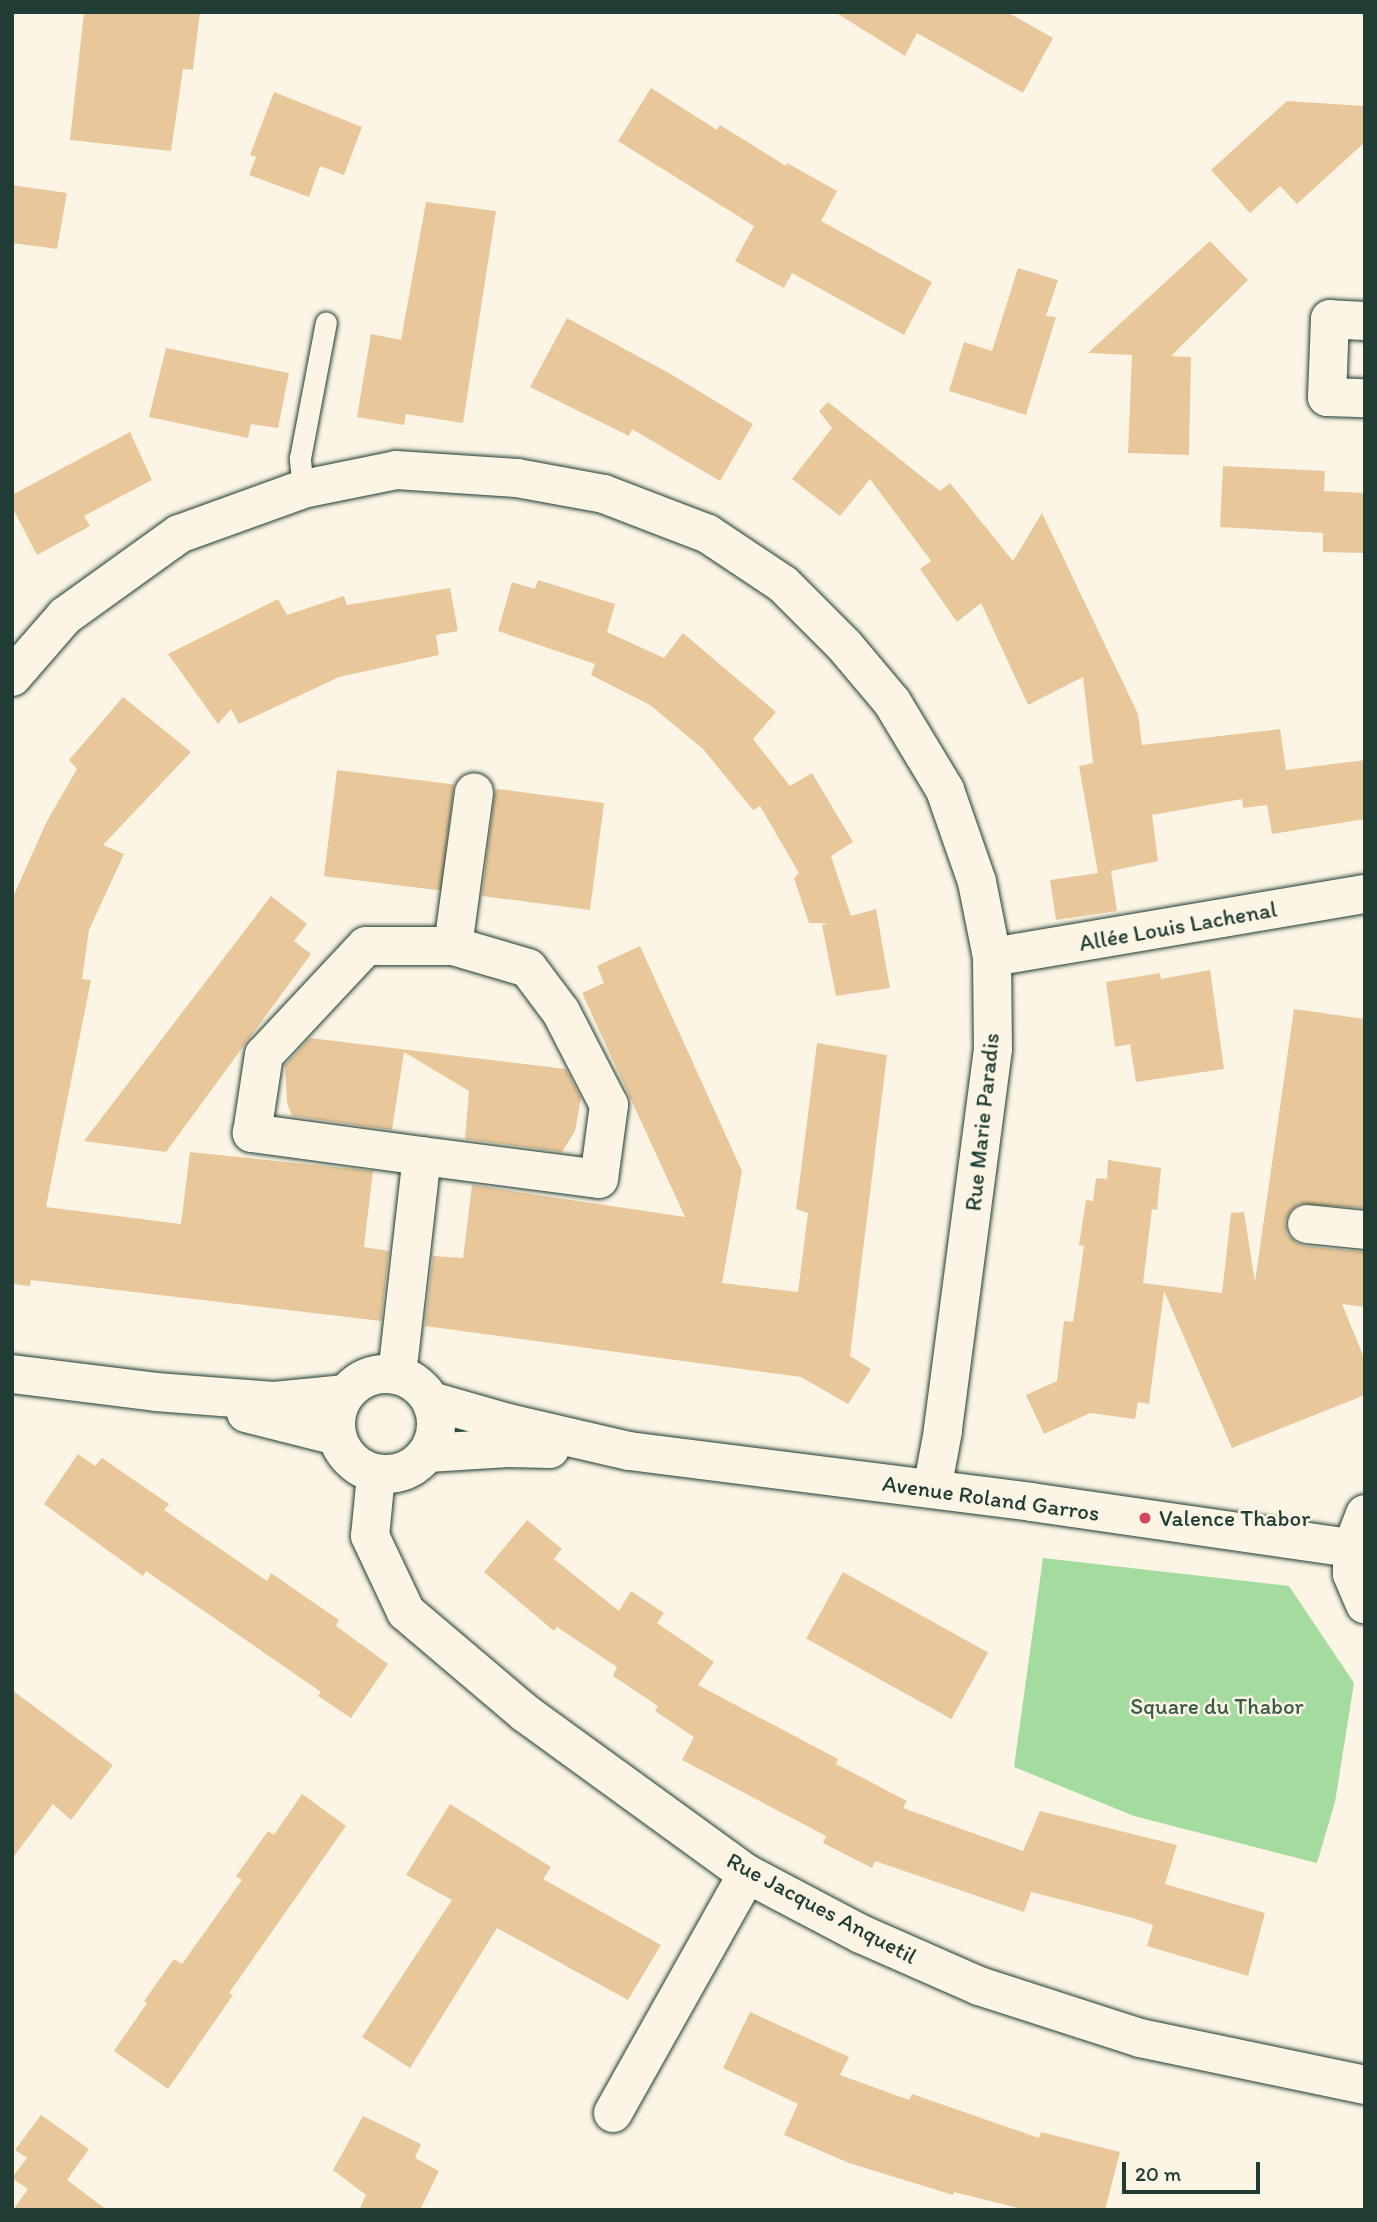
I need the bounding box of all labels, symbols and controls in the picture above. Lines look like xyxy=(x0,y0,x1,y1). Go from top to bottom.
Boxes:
street label: Allée Louis Lachenal xyxy=(1077,895,1279,957)
street label: Rue Marie Paradis xyxy=(959,1032,1005,1212)
street label: Avenue Roland Garros xyxy=(881,1469,1101,1527)
place label: Valence Thabor xyxy=(1159,1504,1310,1532)
marker: Valence Thabor xyxy=(1137,1510,1153,1526)
park label: Square du Thabor xyxy=(1130,1692,1304,1720)
street label: Rue Jacques Anquetil xyxy=(722,1846,922,1970)
scale bar xyxy=(1125,2148,1263,2192)
text: 20 m xyxy=(1135,2161,1181,2186)

